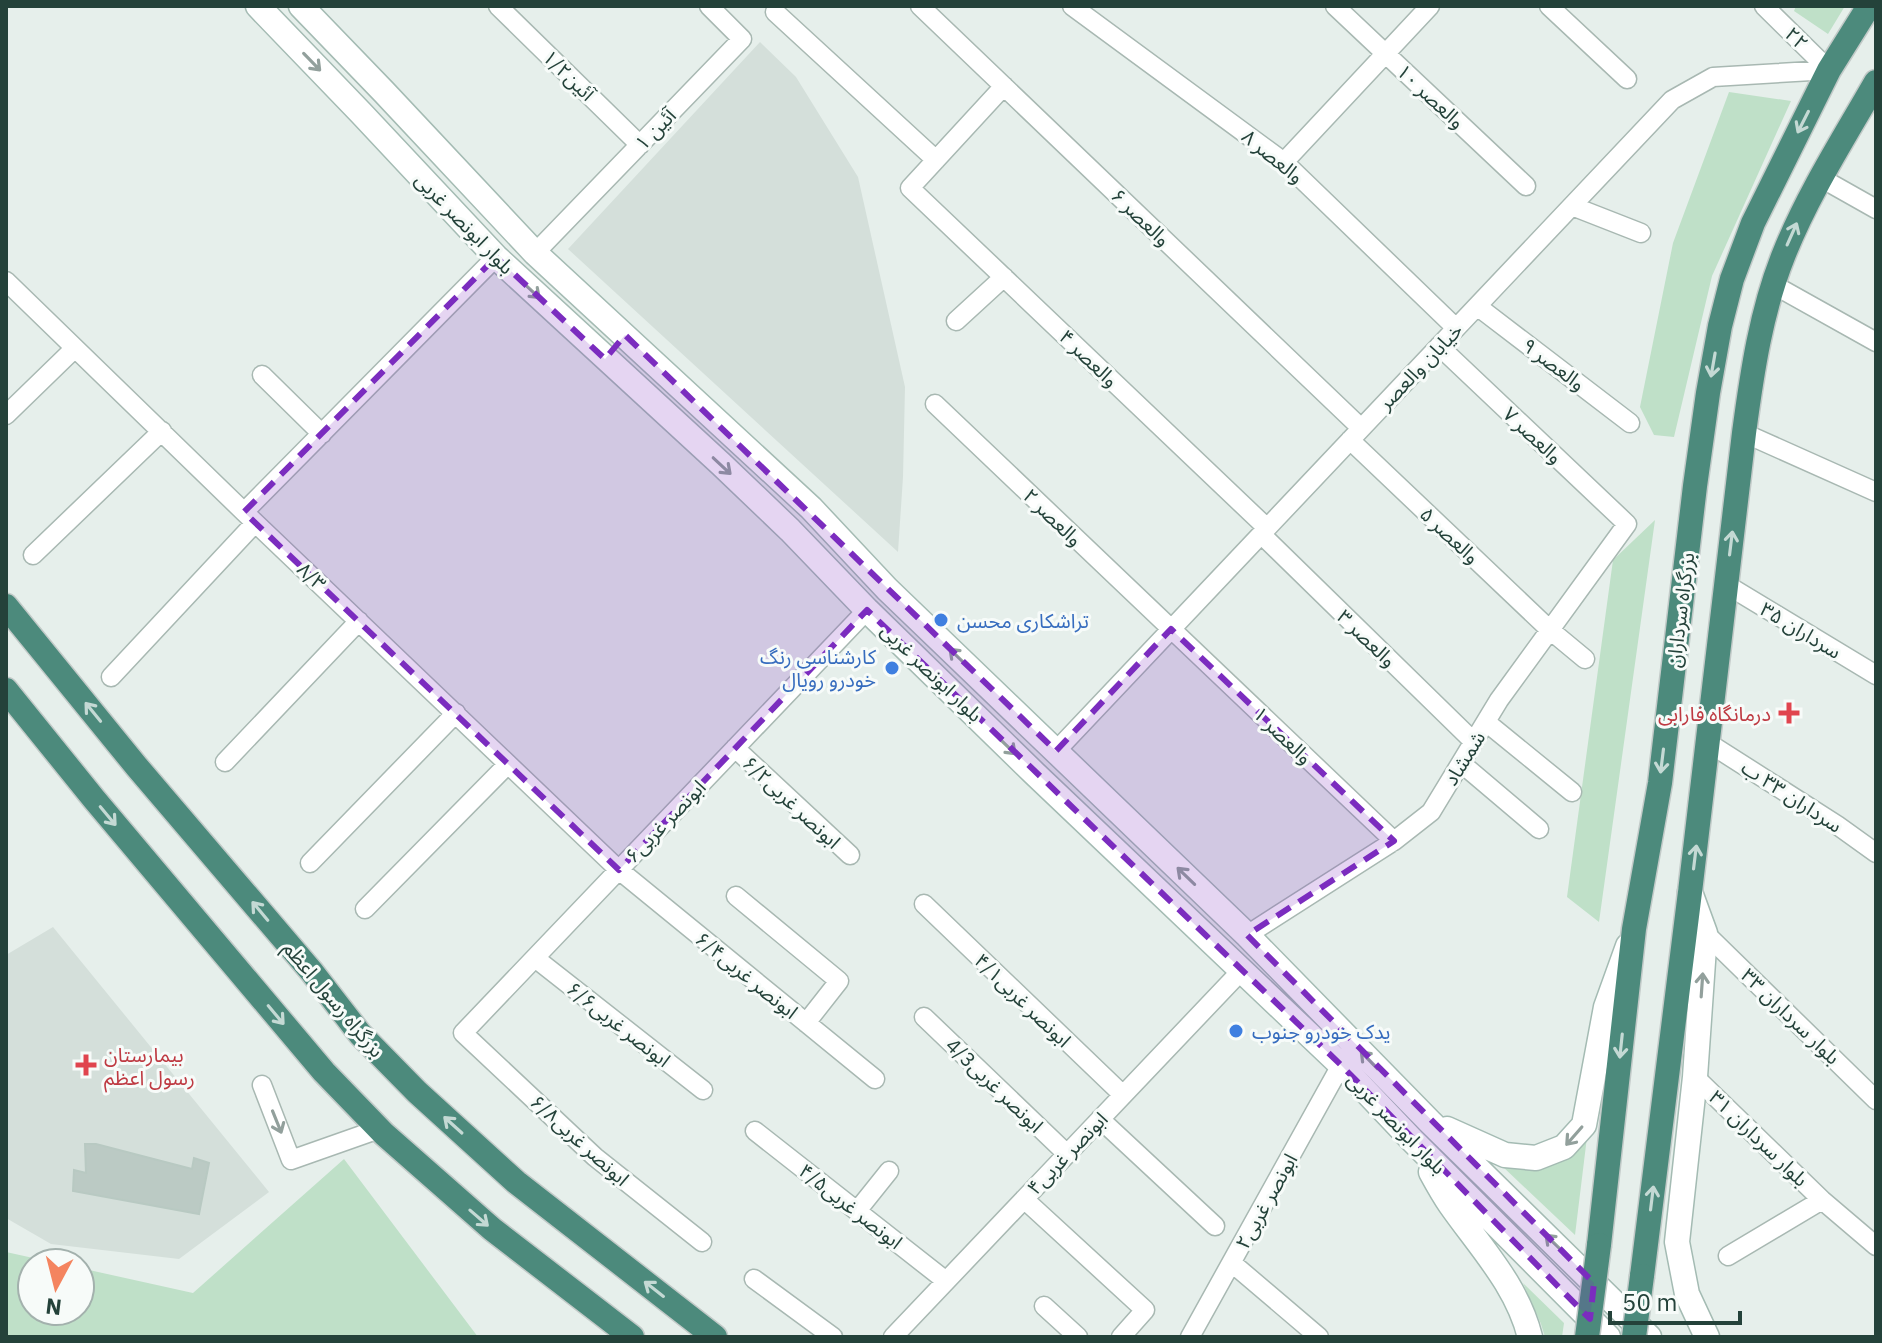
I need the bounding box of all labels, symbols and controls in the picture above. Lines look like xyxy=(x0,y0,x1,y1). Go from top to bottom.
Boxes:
street label: ۲۲ xyxy=(1779,20,1815,56)
street label: ۱/۲آئین xyxy=(537,44,602,107)
one-way arrow xyxy=(302,52,321,71)
street label: والعصر ۱۰ xyxy=(1391,58,1471,134)
street label: آئین ۱ xyxy=(629,101,682,156)
one-way arrow xyxy=(1795,110,1810,134)
street label: والعصر ۸ xyxy=(1236,123,1310,189)
street label: بلوار ابونصر غربی xyxy=(410,166,520,280)
street label: والعصر ۶ xyxy=(1106,182,1176,252)
one-way arrow xyxy=(1786,222,1801,247)
one-way arrow xyxy=(520,280,540,298)
street label: خیابان والعصر xyxy=(1371,317,1468,416)
street label: والعصر ۴ xyxy=(1054,323,1124,393)
street label: والعصر ۹ xyxy=(1517,331,1591,397)
one-way arrow xyxy=(1704,352,1719,377)
street label: والعصر ۷ xyxy=(1497,400,1569,470)
one-way arrow xyxy=(712,456,732,474)
street label: والعصر ۲ xyxy=(1018,482,1088,552)
street label: والعصر ۵ xyxy=(1414,500,1486,570)
one-way arrow xyxy=(1724,530,1739,557)
street label: بزرگراه سرداران xyxy=(1660,551,1700,669)
street label: ۸/۳ xyxy=(292,556,332,596)
street label: سرداران ۳۵ xyxy=(1755,595,1847,665)
street label: والعصر ۳ xyxy=(1332,603,1402,673)
place label: تراشکاری محسن xyxy=(957,607,1089,634)
marker: تراشکاری محسن xyxy=(932,611,950,629)
street label: بلوار ابونصر غربی xyxy=(875,617,989,727)
place label: کارشناسی رنگ خودرو رویال xyxy=(760,643,877,693)
one-way arrow xyxy=(949,648,968,667)
marker: کارشناسی رنگ خودرو رویال xyxy=(883,659,901,677)
street label: والعصر ۱ xyxy=(1248,700,1318,770)
place label: درمانگاه فارابی xyxy=(1658,700,1771,727)
one-way arrow xyxy=(84,702,102,723)
marker: درمانگاه فارابی xyxy=(1778,702,1800,724)
street label: شمشاد xyxy=(1437,726,1491,790)
one-way arrow xyxy=(997,737,1017,756)
one-way arrow xyxy=(1654,748,1669,774)
street label: ۶/۲ابونصر غربی xyxy=(737,750,847,854)
street label: سرداران ۳۳ ب xyxy=(1737,753,1847,839)
street label: ۶ابونصر غربی xyxy=(619,774,711,868)
one-way arrow xyxy=(99,805,117,826)
one-way arrow xyxy=(1687,844,1702,871)
one-way arrow xyxy=(1176,867,1196,886)
one-way arrow xyxy=(251,902,269,922)
street label: ۶/۴ابونصر غربی xyxy=(690,925,804,1025)
street label: بزرگراه رسول اعظم xyxy=(276,935,391,1064)
street label: ۴/۱ابونصر غربی xyxy=(969,947,1077,1053)
street label: بلوار سرداران ۳۳ xyxy=(1736,962,1846,1070)
one-way arrow xyxy=(1694,972,1709,999)
street label: ۶/۶ابونصر غربی xyxy=(562,975,676,1073)
one-way arrow xyxy=(267,1004,285,1025)
place label: یدک خودرو جنوب xyxy=(1252,1018,1391,1045)
marker: یدک خودرو جنوب xyxy=(1227,1022,1245,1040)
street label: 4/3ابونصر غربی xyxy=(940,1032,1050,1138)
one-way arrow xyxy=(1613,1033,1628,1058)
place label: بیمارستان رسول اعظم xyxy=(104,1041,195,1093)
one-way arrow xyxy=(1360,1050,1379,1070)
marker: بیمارستان رسول اعظم xyxy=(75,1054,97,1076)
street label: بلوار ابونصر غربی xyxy=(1342,1066,1452,1180)
street label: بلوار سرداران ۳۱ xyxy=(1704,1084,1814,1192)
street label: ۶/۸ابونصر غربی xyxy=(525,1088,635,1192)
street label: ۴ابونصر غربی xyxy=(1021,1106,1113,1200)
one-way arrow xyxy=(270,1109,285,1134)
one-way arrow xyxy=(443,1115,463,1134)
one-way arrow xyxy=(1565,1126,1583,1146)
street label: ۲ابونصر غربی xyxy=(1229,1148,1303,1254)
street label: ۴/۵ابونصر غربی xyxy=(794,1157,908,1255)
one-way arrow xyxy=(1644,1185,1659,1212)
one-way arrow xyxy=(469,1208,489,1226)
one-way arrow xyxy=(1545,1234,1564,1253)
north arrow xyxy=(16,1247,96,1327)
scale bar xyxy=(1610,1275,1740,1325)
one-way arrow xyxy=(644,1281,665,1298)
text: 50 m xyxy=(1622,1286,1677,1318)
text: N xyxy=(44,1292,63,1323)

